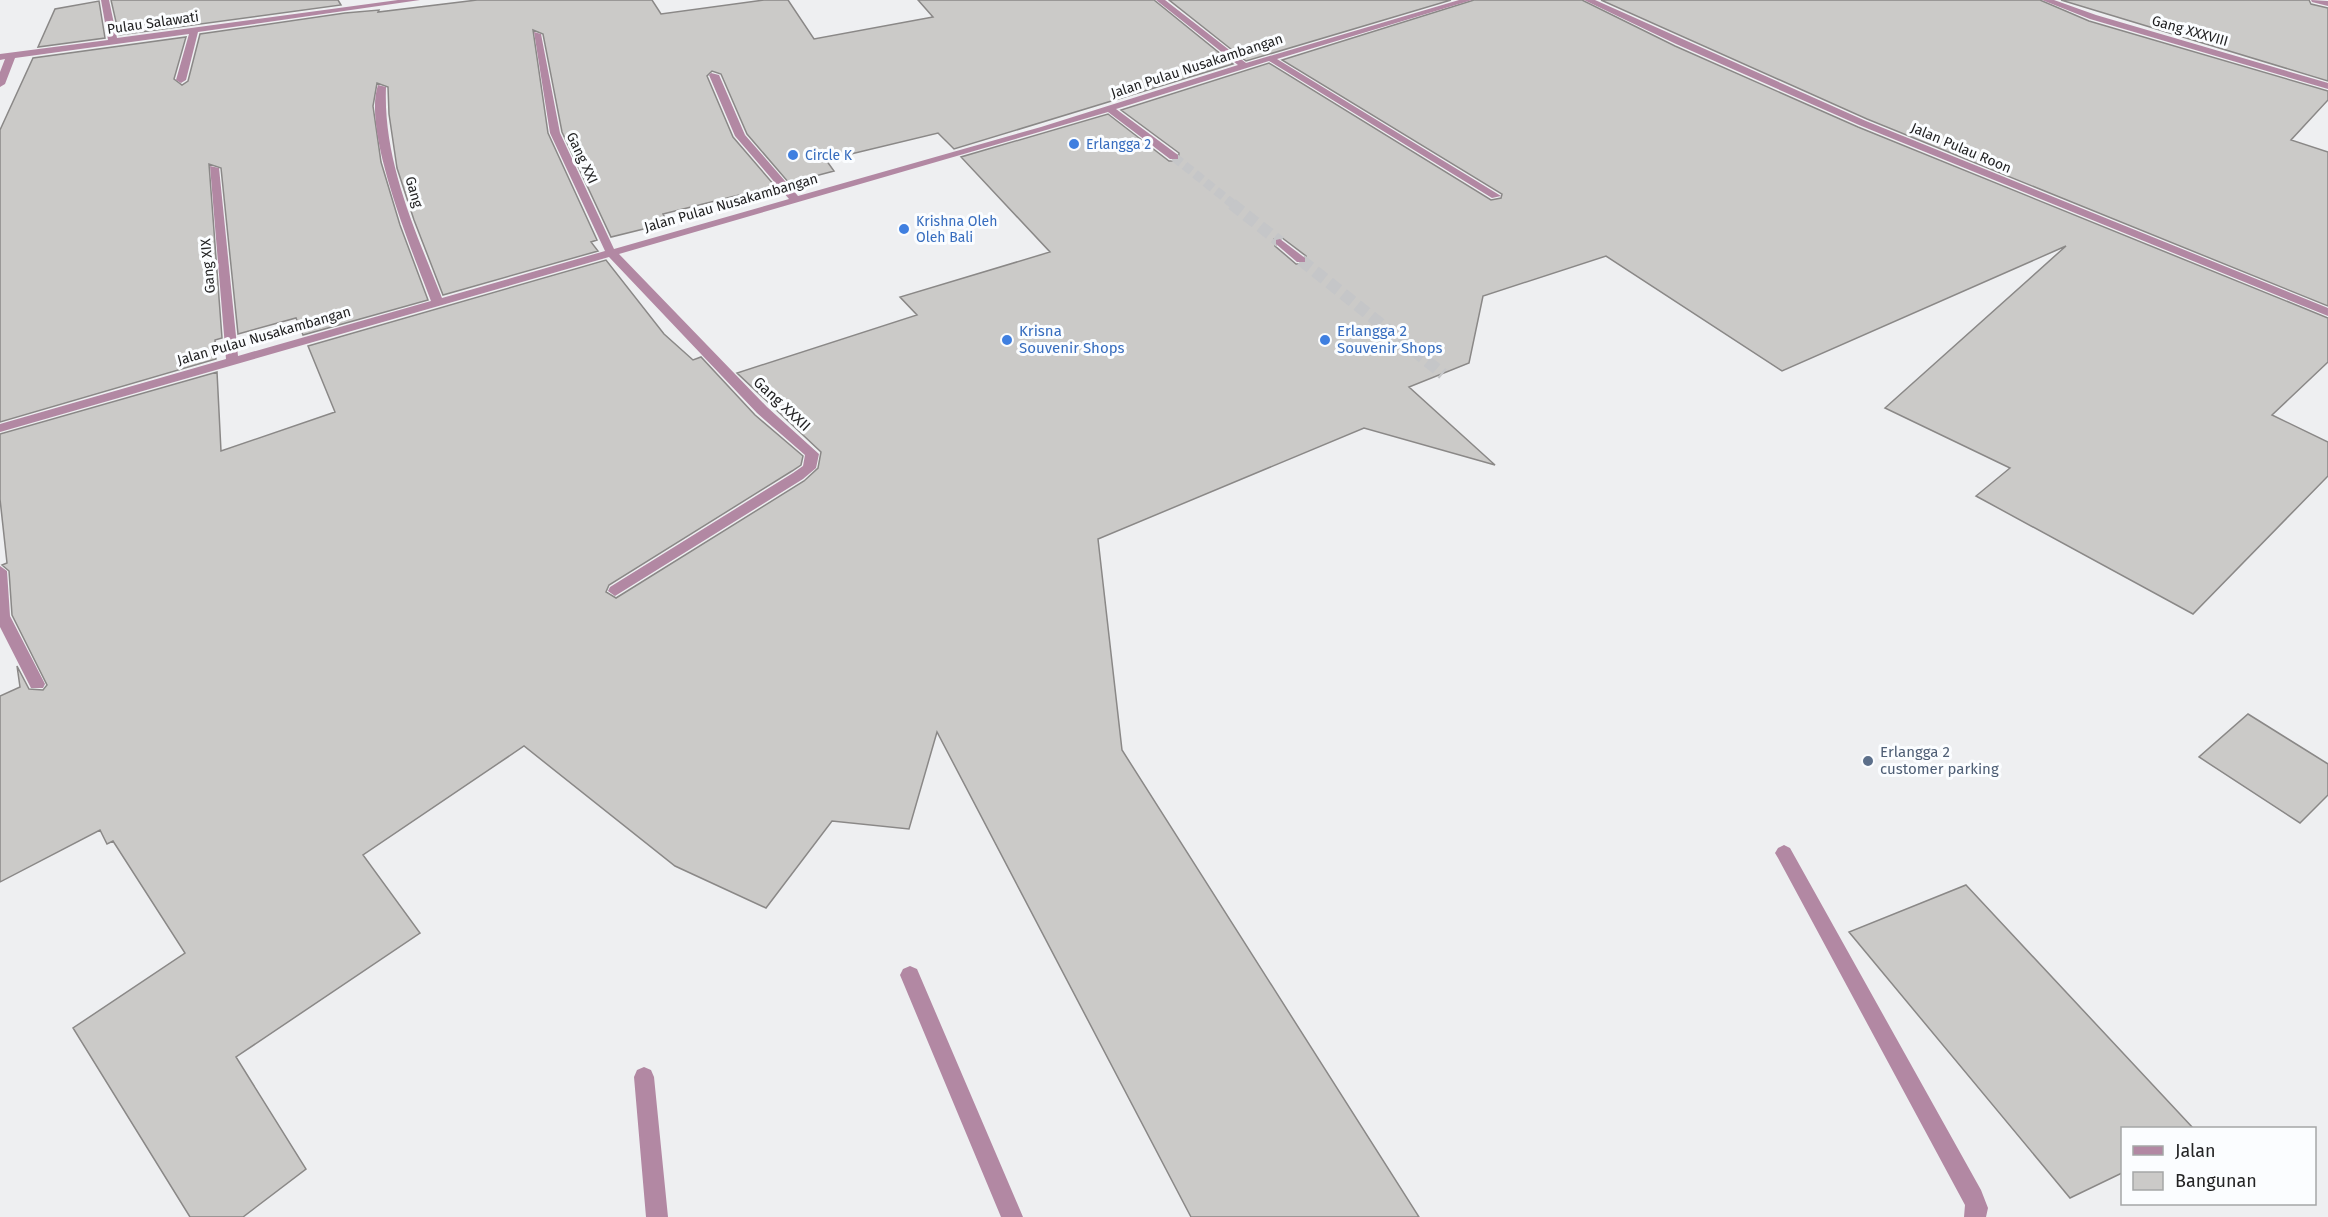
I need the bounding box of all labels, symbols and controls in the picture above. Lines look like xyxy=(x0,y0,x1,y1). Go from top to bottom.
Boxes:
street label: Pulau Salawati xyxy=(106,8,200,38)
street label: Gang XXXVIII xyxy=(2150,12,2230,50)
street label: Jalan Pulau Nusakambangan xyxy=(1109,30,1285,102)
street label: Jalan Pulau Roon xyxy=(1908,119,2014,177)
street label: Gang XXI xyxy=(563,130,601,186)
place label: Erlangga 2 xyxy=(1086,136,1151,153)
marker: Erlangga 2 xyxy=(1067,137,1081,151)
place label: Circle K xyxy=(805,147,853,164)
marker: Circle K xyxy=(786,148,800,162)
street label: Jalan Pulau Nusakambangan xyxy=(642,170,820,236)
street label: Gang xyxy=(401,174,427,210)
place label: Krishna Oleh Oleh Bali xyxy=(916,213,997,246)
marker: Krishna Oleh Oleh Bali xyxy=(897,222,911,236)
street label: Gang XIX xyxy=(197,237,219,294)
street label: Jalan Pulau Nusakambangan xyxy=(175,303,353,369)
place label: Krisna Souvenir Shops xyxy=(1019,322,1125,357)
place label: Erlangga 2 Souvenir Shops xyxy=(1337,322,1443,357)
marker: Krisna Souvenir Shops xyxy=(1000,333,1014,347)
marker: Erlangga 2 Souvenir Shops xyxy=(1318,333,1332,347)
street label: Gang XXXII xyxy=(750,373,814,435)
place label: Erlangga 2 customer parking xyxy=(1880,743,1999,778)
marker: Erlangga 2 customer parking xyxy=(1861,754,1875,768)
legend xyxy=(2121,1127,2316,1205)
text: Jalan xyxy=(2175,1140,2216,1162)
text: Bangunan xyxy=(2175,1170,2257,1192)

